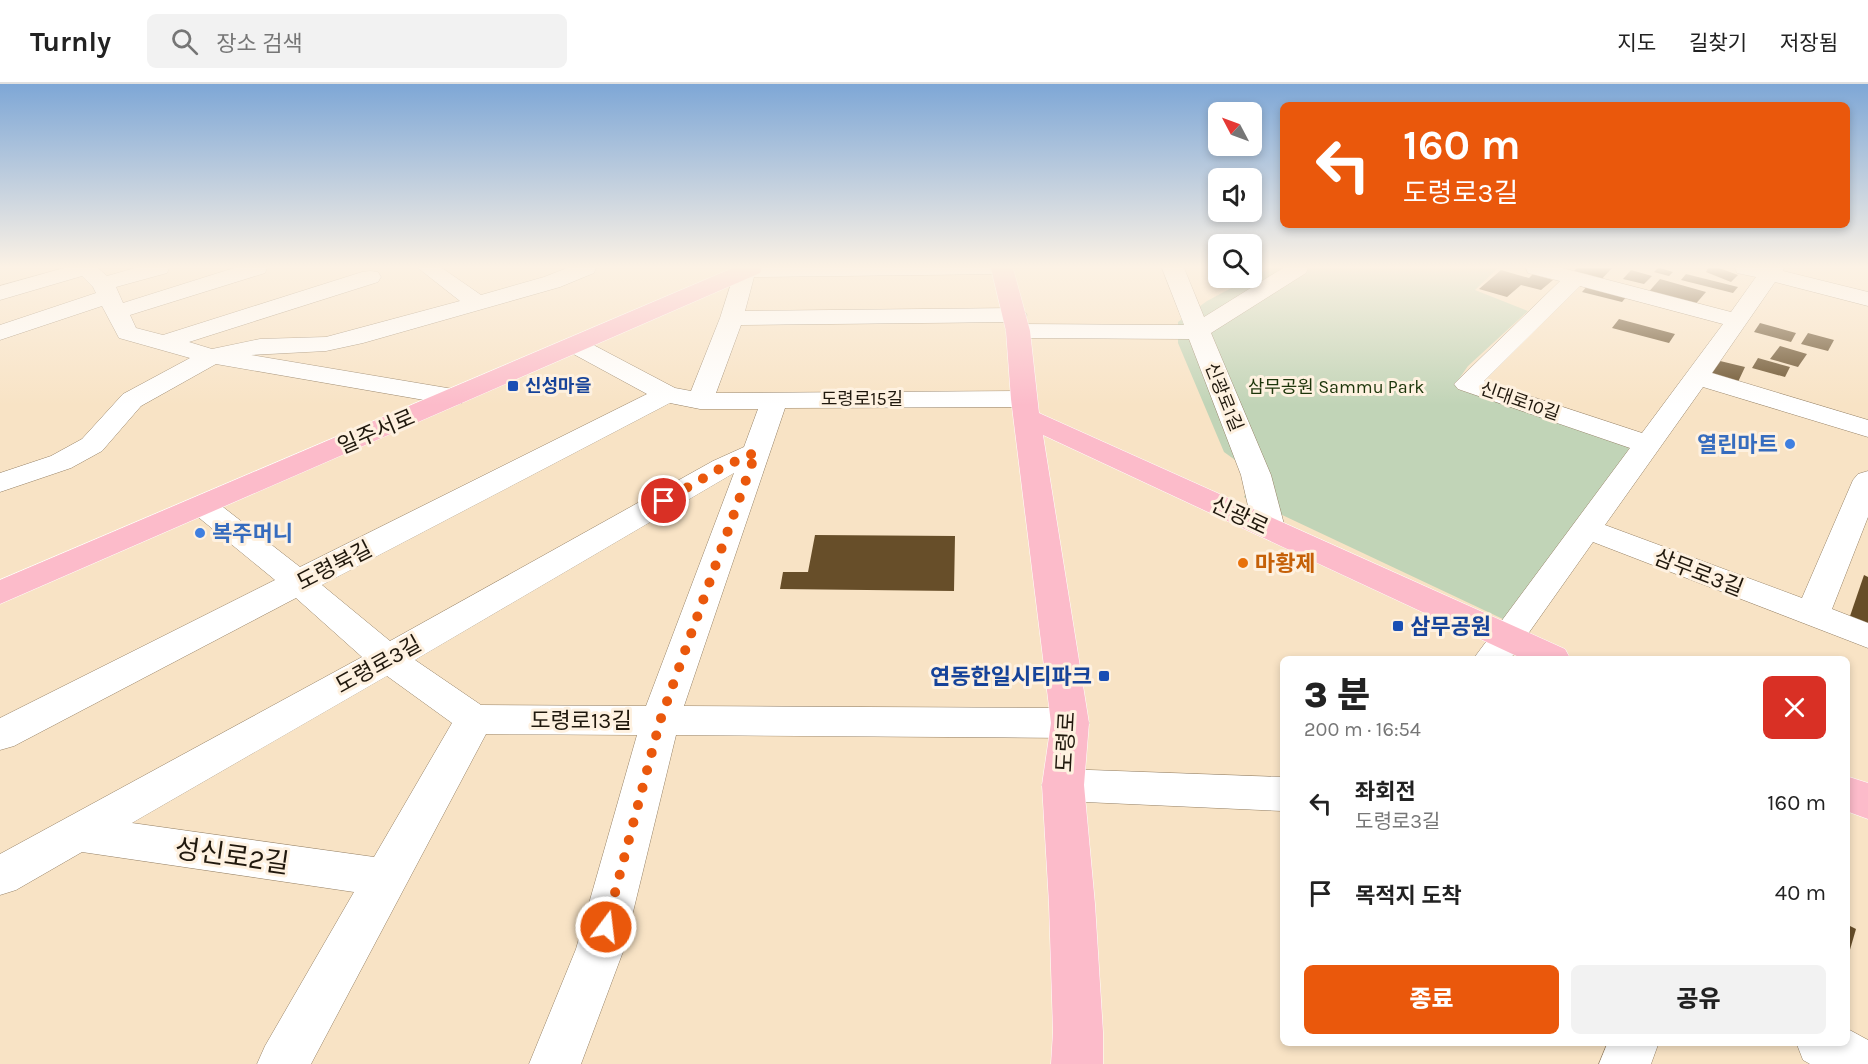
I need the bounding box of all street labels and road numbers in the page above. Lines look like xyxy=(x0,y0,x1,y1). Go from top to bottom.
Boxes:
street label: 신광로1길 xyxy=(1200,359,1248,435)
street label: 신대로10길 xyxy=(1477,377,1563,425)
street label: 도령로15길 xyxy=(821,388,903,410)
street label: 일주서로 xyxy=(334,404,419,460)
street label: 신광로 xyxy=(1207,491,1273,541)
street label: 도령북길 xyxy=(292,536,376,596)
street label: 삼무로3길 xyxy=(1650,544,1747,602)
street label: 도령로3길 xyxy=(331,631,426,699)
street label: 도령로13길 xyxy=(530,708,632,734)
street label: 도령로 xyxy=(1051,711,1081,773)
street label: 성신로2길 xyxy=(173,832,291,880)

